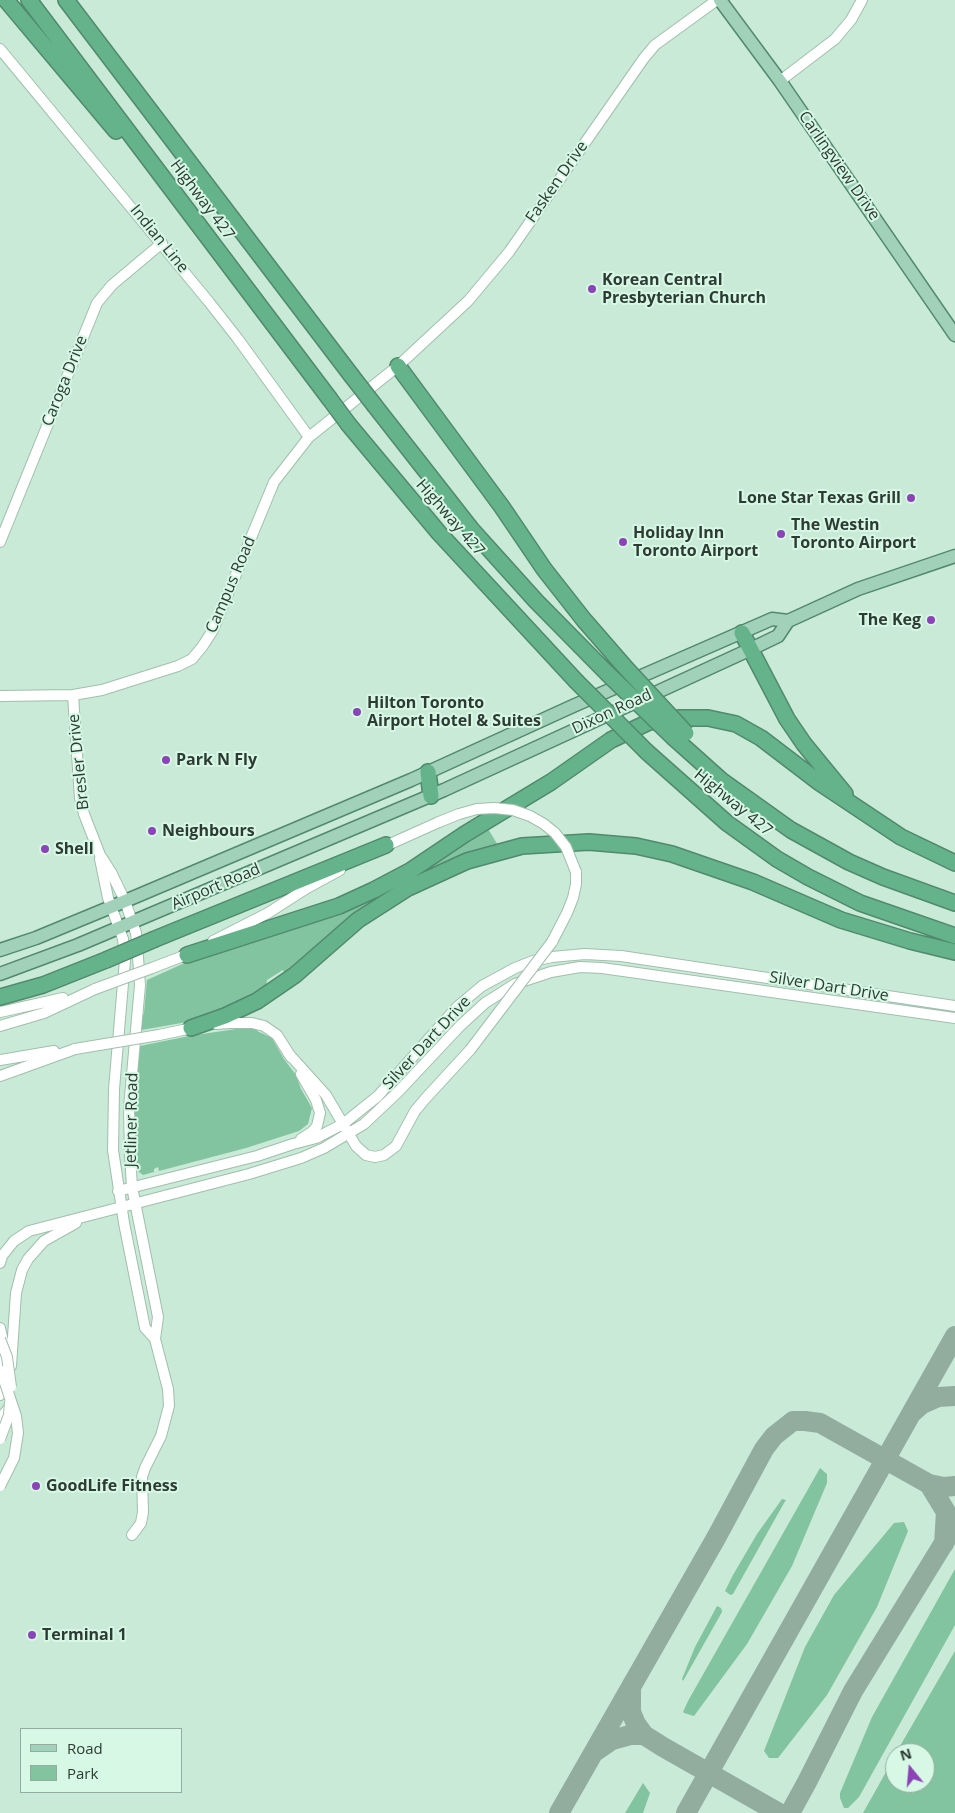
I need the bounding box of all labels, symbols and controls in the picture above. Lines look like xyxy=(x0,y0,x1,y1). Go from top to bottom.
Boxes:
street label: Carlingview Drive xyxy=(794,108,884,224)
street label: Fasken Drive xyxy=(522,137,592,227)
street label: Highway 427 xyxy=(166,156,238,244)
street label: Indian Line xyxy=(126,201,192,277)
place label: Korean Central Presbyterian Church xyxy=(602,270,766,308)
marker: Korean Central Presbyterian Church xyxy=(586,283,598,295)
street label: Caroga Drive xyxy=(38,333,92,429)
street label: Highway 427 xyxy=(412,476,488,560)
place label: Lone Star Texas Grill xyxy=(738,488,901,508)
marker: Lone Star Texas Grill xyxy=(905,492,917,504)
place label: The Westin Toronto Airport xyxy=(791,515,916,553)
place label: Holiday Inn Toronto Airport xyxy=(633,523,758,561)
marker: The Westin Toronto Airport xyxy=(775,528,787,540)
street label: Campus Road xyxy=(202,534,260,636)
marker: Holiday Inn Toronto Airport xyxy=(617,536,629,548)
place label: The Keg xyxy=(858,610,921,630)
marker: The Keg xyxy=(925,614,937,626)
street label: Dixon Road xyxy=(569,685,655,739)
place label: Hilton Toronto Airport Hotel & Suites xyxy=(367,693,541,731)
marker: Hilton Toronto Airport Hotel & Suites xyxy=(351,706,363,718)
street label: Bresler Drive xyxy=(64,713,94,811)
place label: Park N Fly xyxy=(176,750,257,770)
marker: Park N Fly xyxy=(160,754,172,766)
street label: Highway 427 xyxy=(690,766,776,840)
place label: Neighbours xyxy=(162,821,255,841)
marker: Neighbours xyxy=(146,825,158,837)
place label: Shell xyxy=(55,839,94,859)
marker: Shell xyxy=(39,843,51,855)
street label: Airport Road xyxy=(169,860,263,914)
street label: Silver Dart Drive xyxy=(768,968,890,1006)
street label: Silver Dart Drive xyxy=(379,992,475,1094)
street label: Jetliner Road xyxy=(122,1072,142,1168)
place label: GoodLife Fitness xyxy=(46,1476,178,1496)
marker: GoodLife Fitness xyxy=(30,1480,42,1492)
place label: Terminal 1 xyxy=(42,1625,127,1645)
marker: Terminal 1 xyxy=(26,1629,38,1641)
legend xyxy=(20,1728,182,1793)
text: Road xyxy=(67,1738,103,1758)
north arrow xyxy=(885,1743,935,1793)
text: N xyxy=(898,1743,914,1765)
text: Park xyxy=(67,1763,98,1783)

